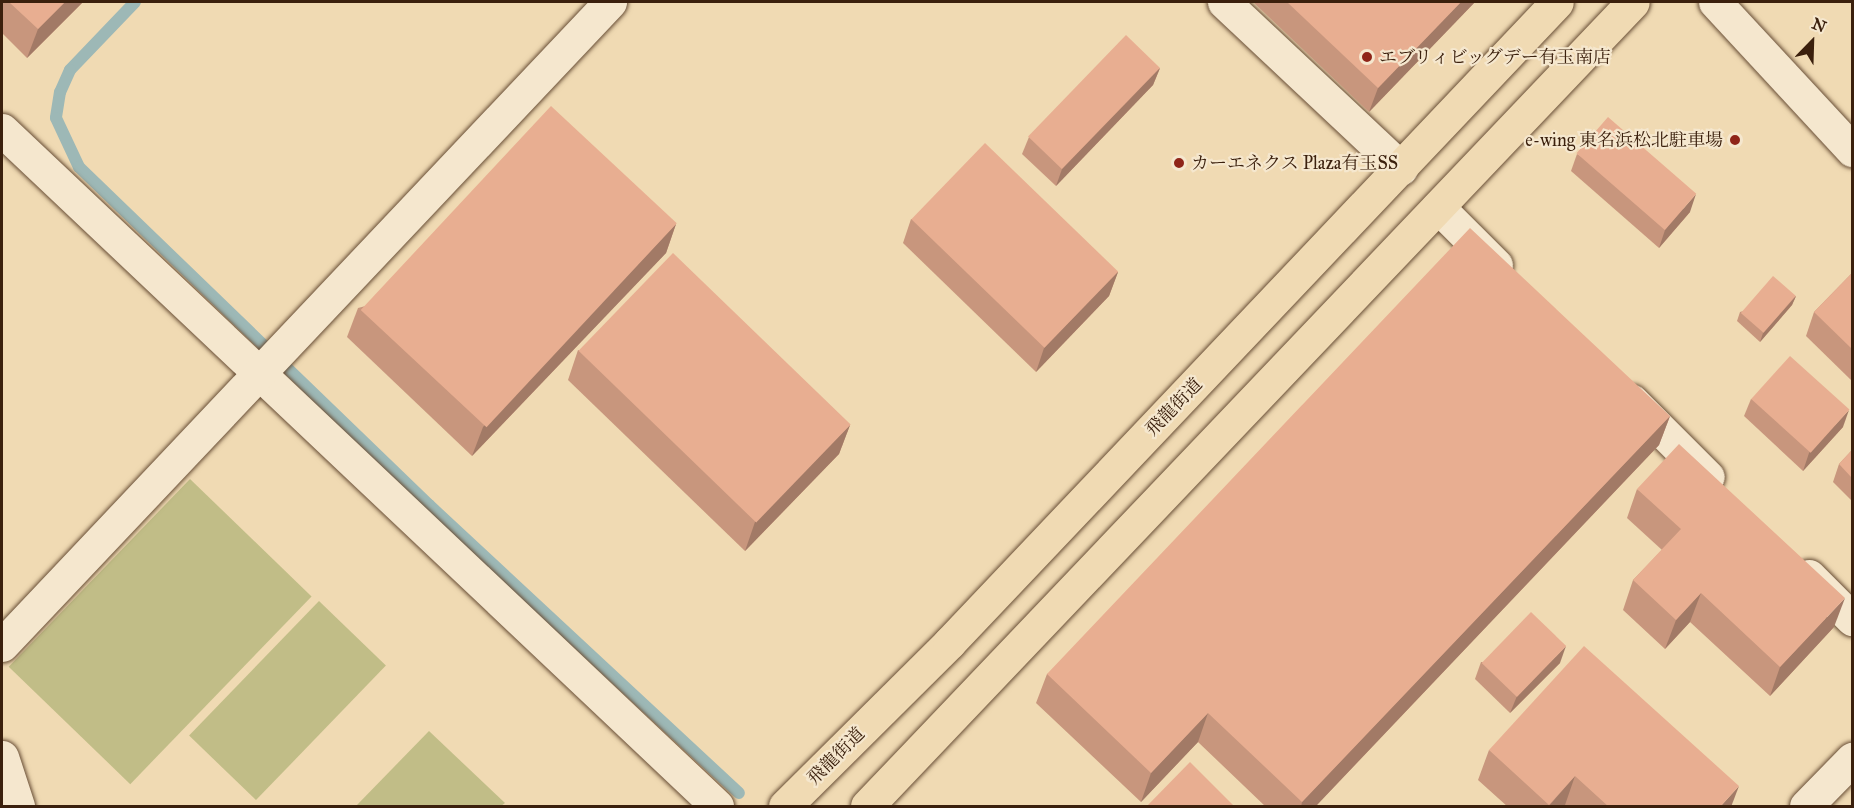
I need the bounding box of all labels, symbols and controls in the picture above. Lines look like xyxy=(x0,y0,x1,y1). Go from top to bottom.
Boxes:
north arrow xyxy=(1782,12,1842,72)
text: N xyxy=(1809,14,1829,36)
place label: エブリィビッグデー有玉南店 xyxy=(1379,46,1613,68)
marker: エブリィビッグデー有玉南店 xyxy=(1360,50,1374,64)
place label: e-wing 東名浜松北駐車場 xyxy=(1525,129,1723,151)
marker: e-wing 東名浜松北駐車場 xyxy=(1728,133,1742,147)
place label: カーエネクス Plaza有玉SS xyxy=(1191,152,1398,174)
marker: カーエネクス Plaza有玉SS xyxy=(1172,156,1186,170)
street label: 飛龍街道 xyxy=(1141,374,1207,440)
street label: 飛龍街道 xyxy=(803,723,869,789)

